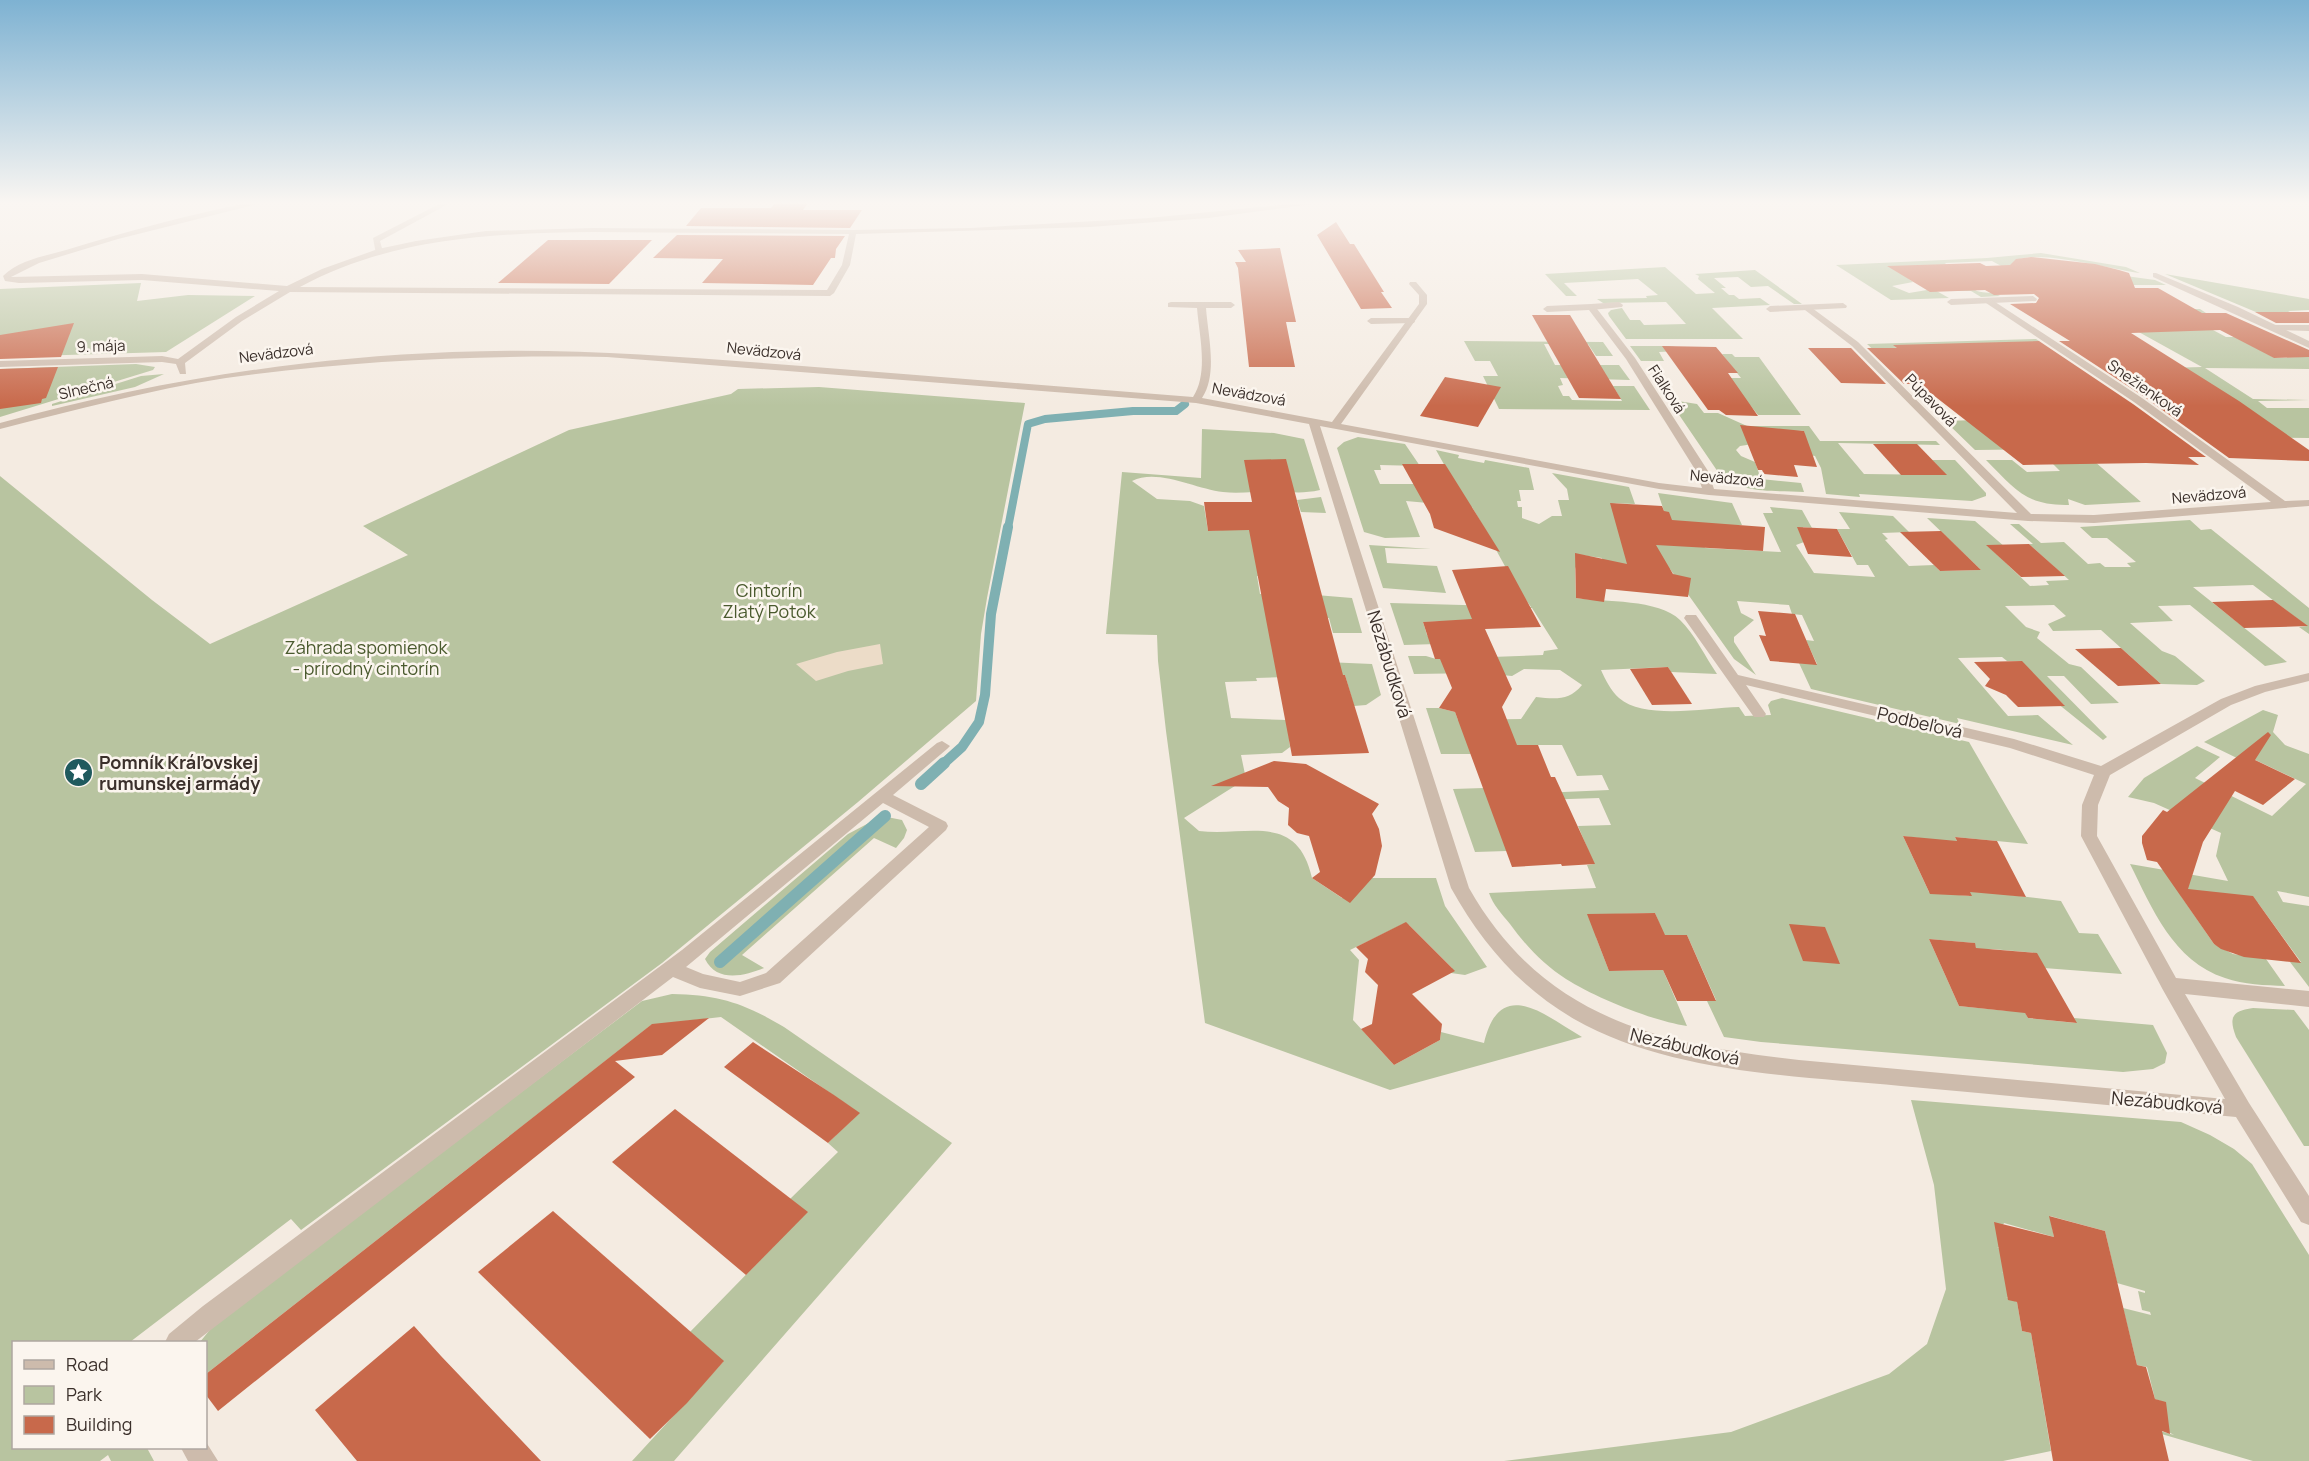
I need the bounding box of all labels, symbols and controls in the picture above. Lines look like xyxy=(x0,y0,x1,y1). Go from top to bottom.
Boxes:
street label: 9. mája xyxy=(76,335,126,357)
street label: Nevädzová xyxy=(726,337,802,365)
street label: Nevädzová xyxy=(238,338,314,368)
street label: Snežienková xyxy=(2103,354,2187,422)
street label: Fialková xyxy=(1643,361,1691,417)
street label: Púpavová xyxy=(1900,369,1962,431)
street label: Slnečná xyxy=(56,371,116,405)
street label: Nevädzová xyxy=(1210,377,1288,411)
street label: Nevädzová xyxy=(1689,464,1765,492)
street label: Nevädzová xyxy=(2171,481,2247,509)
park label: Cintorín Zlatý Potok xyxy=(722,578,817,623)
street label: Nezábudková xyxy=(1362,607,1418,721)
park label: Záhrada spomienok - prírodný cintorín xyxy=(285,635,448,680)
street label: Podbeľová xyxy=(1875,701,1965,743)
place label: Pomník Kráľovskej rumunskej armády xyxy=(99,750,260,795)
place icon: Pomník Kráľovskej rumunskej armády xyxy=(62,756,94,788)
street label: Nezábudková xyxy=(1628,1022,1742,1070)
street label: Nezábudková xyxy=(2110,1085,2224,1119)
legend xyxy=(12,1341,207,1449)
text: Road xyxy=(66,1352,109,1376)
text: Park xyxy=(66,1382,103,1406)
text: Building xyxy=(66,1412,132,1436)

